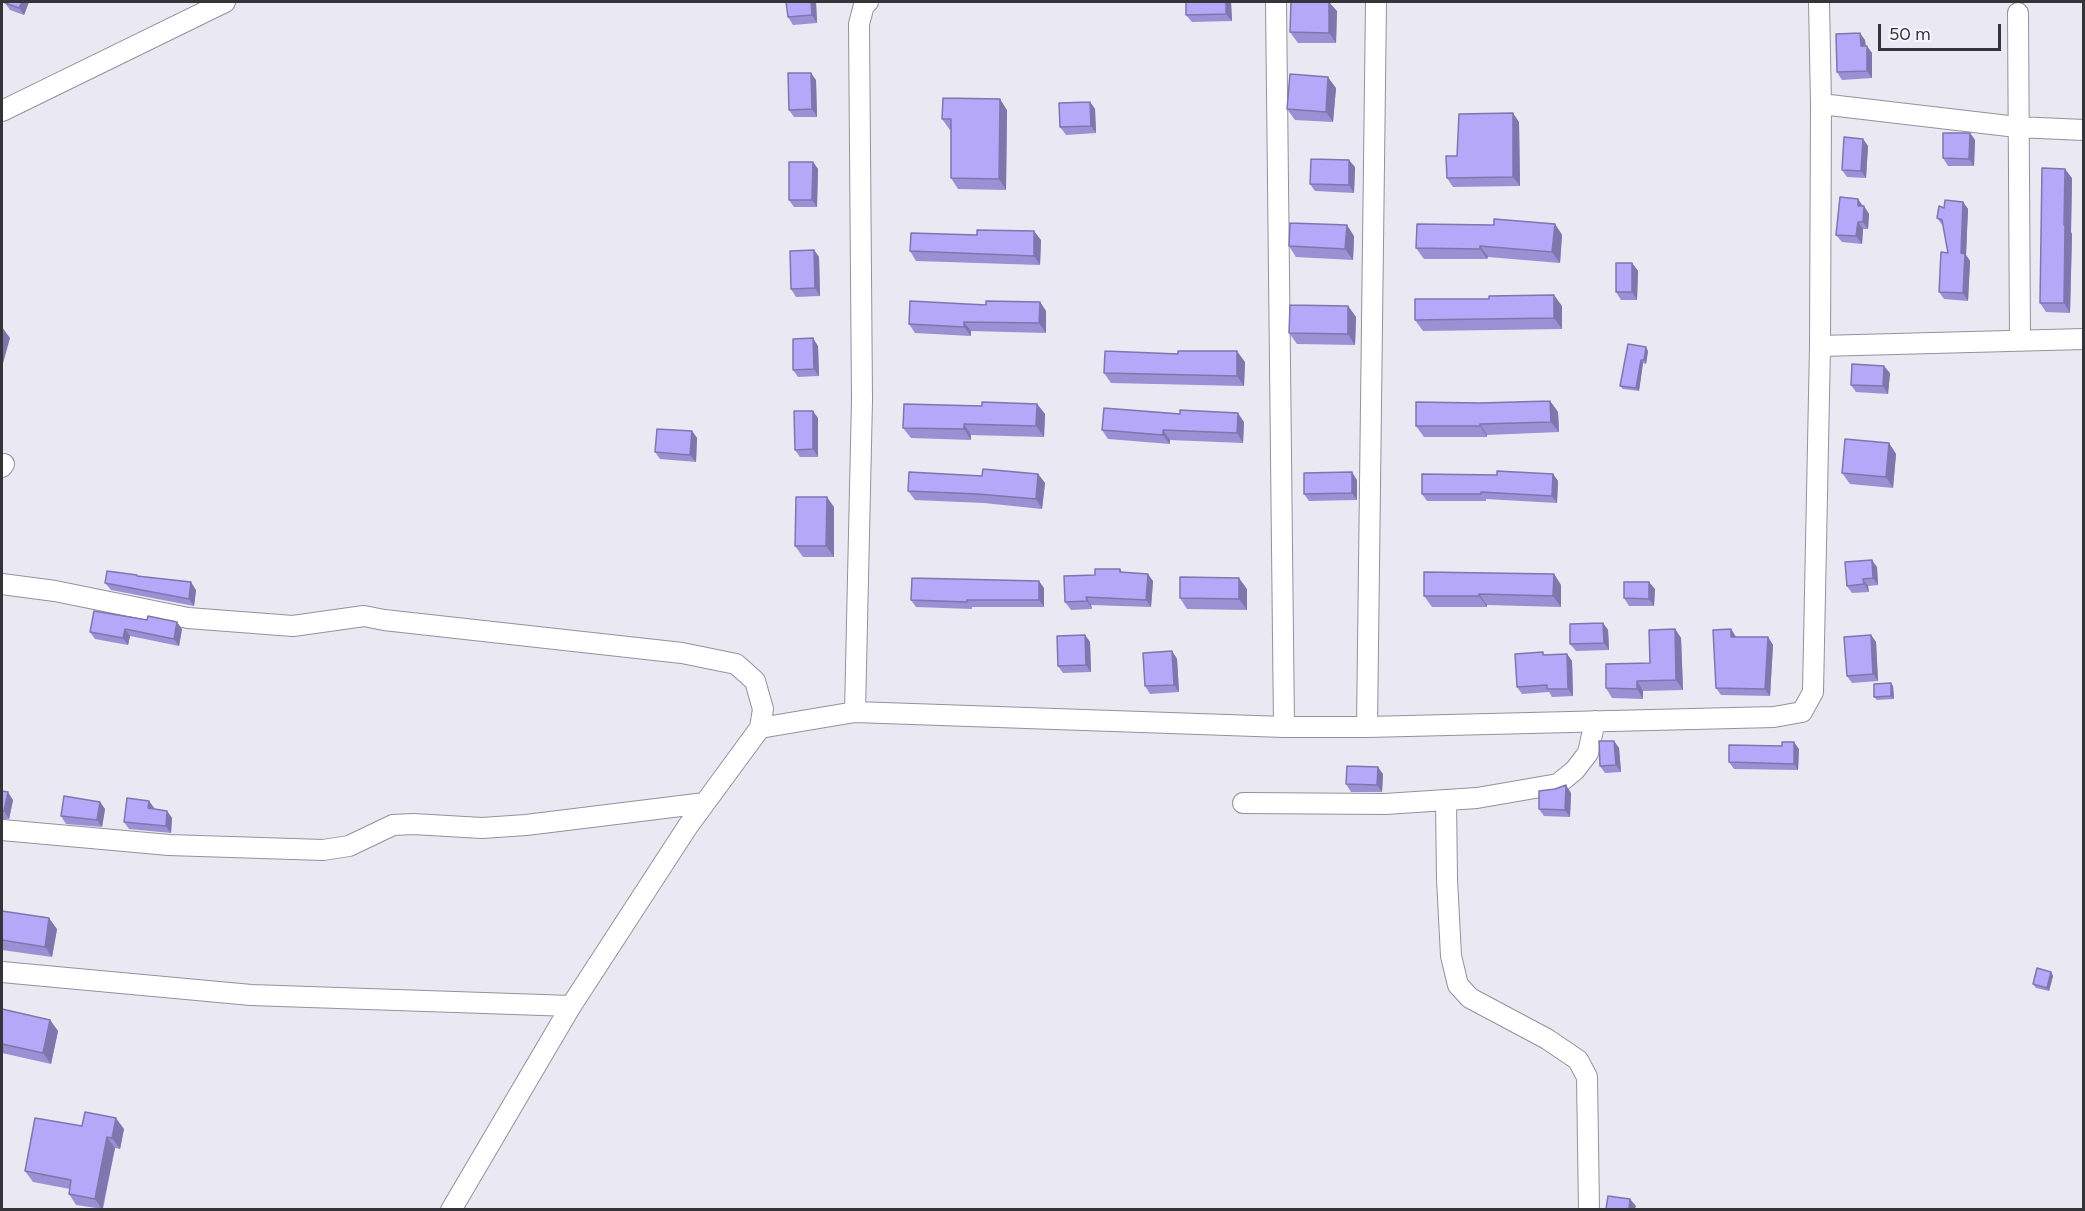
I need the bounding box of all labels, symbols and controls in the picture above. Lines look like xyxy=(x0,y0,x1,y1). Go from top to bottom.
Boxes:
scale bar xyxy=(1881,12,2004,50)
text: 50 m xyxy=(1889,23,1931,45)

